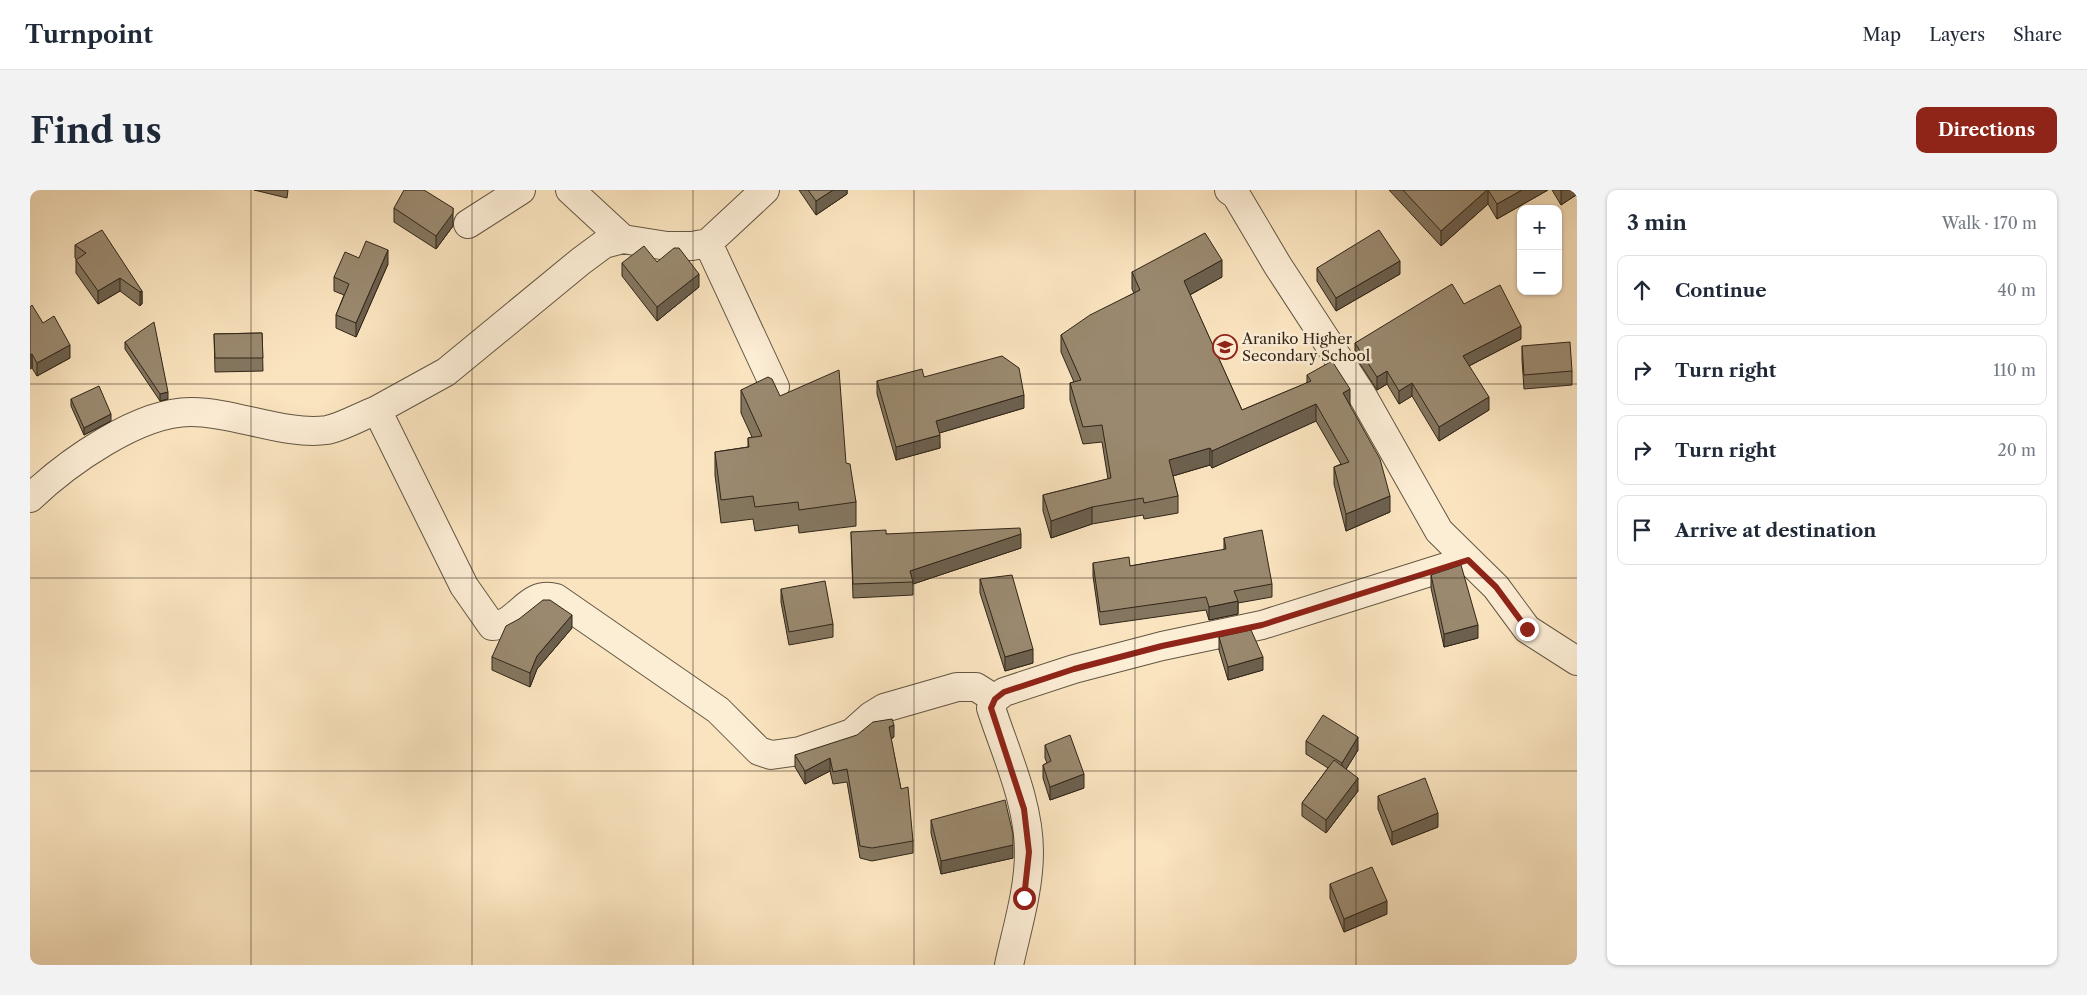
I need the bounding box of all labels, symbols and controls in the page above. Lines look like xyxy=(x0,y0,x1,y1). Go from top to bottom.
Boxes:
text: Turnpoint xyxy=(25,20,153,49)
text: Map xyxy=(1863,24,1901,46)
text: Layers xyxy=(1929,24,1985,46)
text: Share xyxy=(2013,24,2062,46)
button: Directions xyxy=(1916,107,2057,153)
text: Find us xyxy=(30,109,162,152)
map controls xyxy=(1517,205,1562,295)
button: + xyxy=(1517,205,1562,250)
text: 3 min xyxy=(1627,210,1687,235)
text: Walk · 170 m xyxy=(1942,213,2037,233)
button: − xyxy=(1517,250,1562,295)
icon: ahead xyxy=(1628,276,1656,304)
text: Continue xyxy=(1675,279,1767,302)
text: 40 m xyxy=(1997,280,2036,300)
place label: Araniko Higher Secondary School xyxy=(1241,329,1371,365)
school or university icon: Araniko Higher Secondary School xyxy=(1212,334,1238,360)
icon: right xyxy=(1628,356,1656,384)
text: Turn right xyxy=(1675,359,1776,382)
text: 110 m xyxy=(1993,360,2036,380)
icon: right xyxy=(1628,436,1656,464)
text: Turn right xyxy=(1675,439,1776,462)
text: 20 m xyxy=(1997,440,2036,460)
icon: arrive xyxy=(1628,516,1656,544)
text: Arrive at destination xyxy=(1675,519,1876,542)
route end xyxy=(1516,618,1539,641)
route start xyxy=(1013,887,1036,910)

